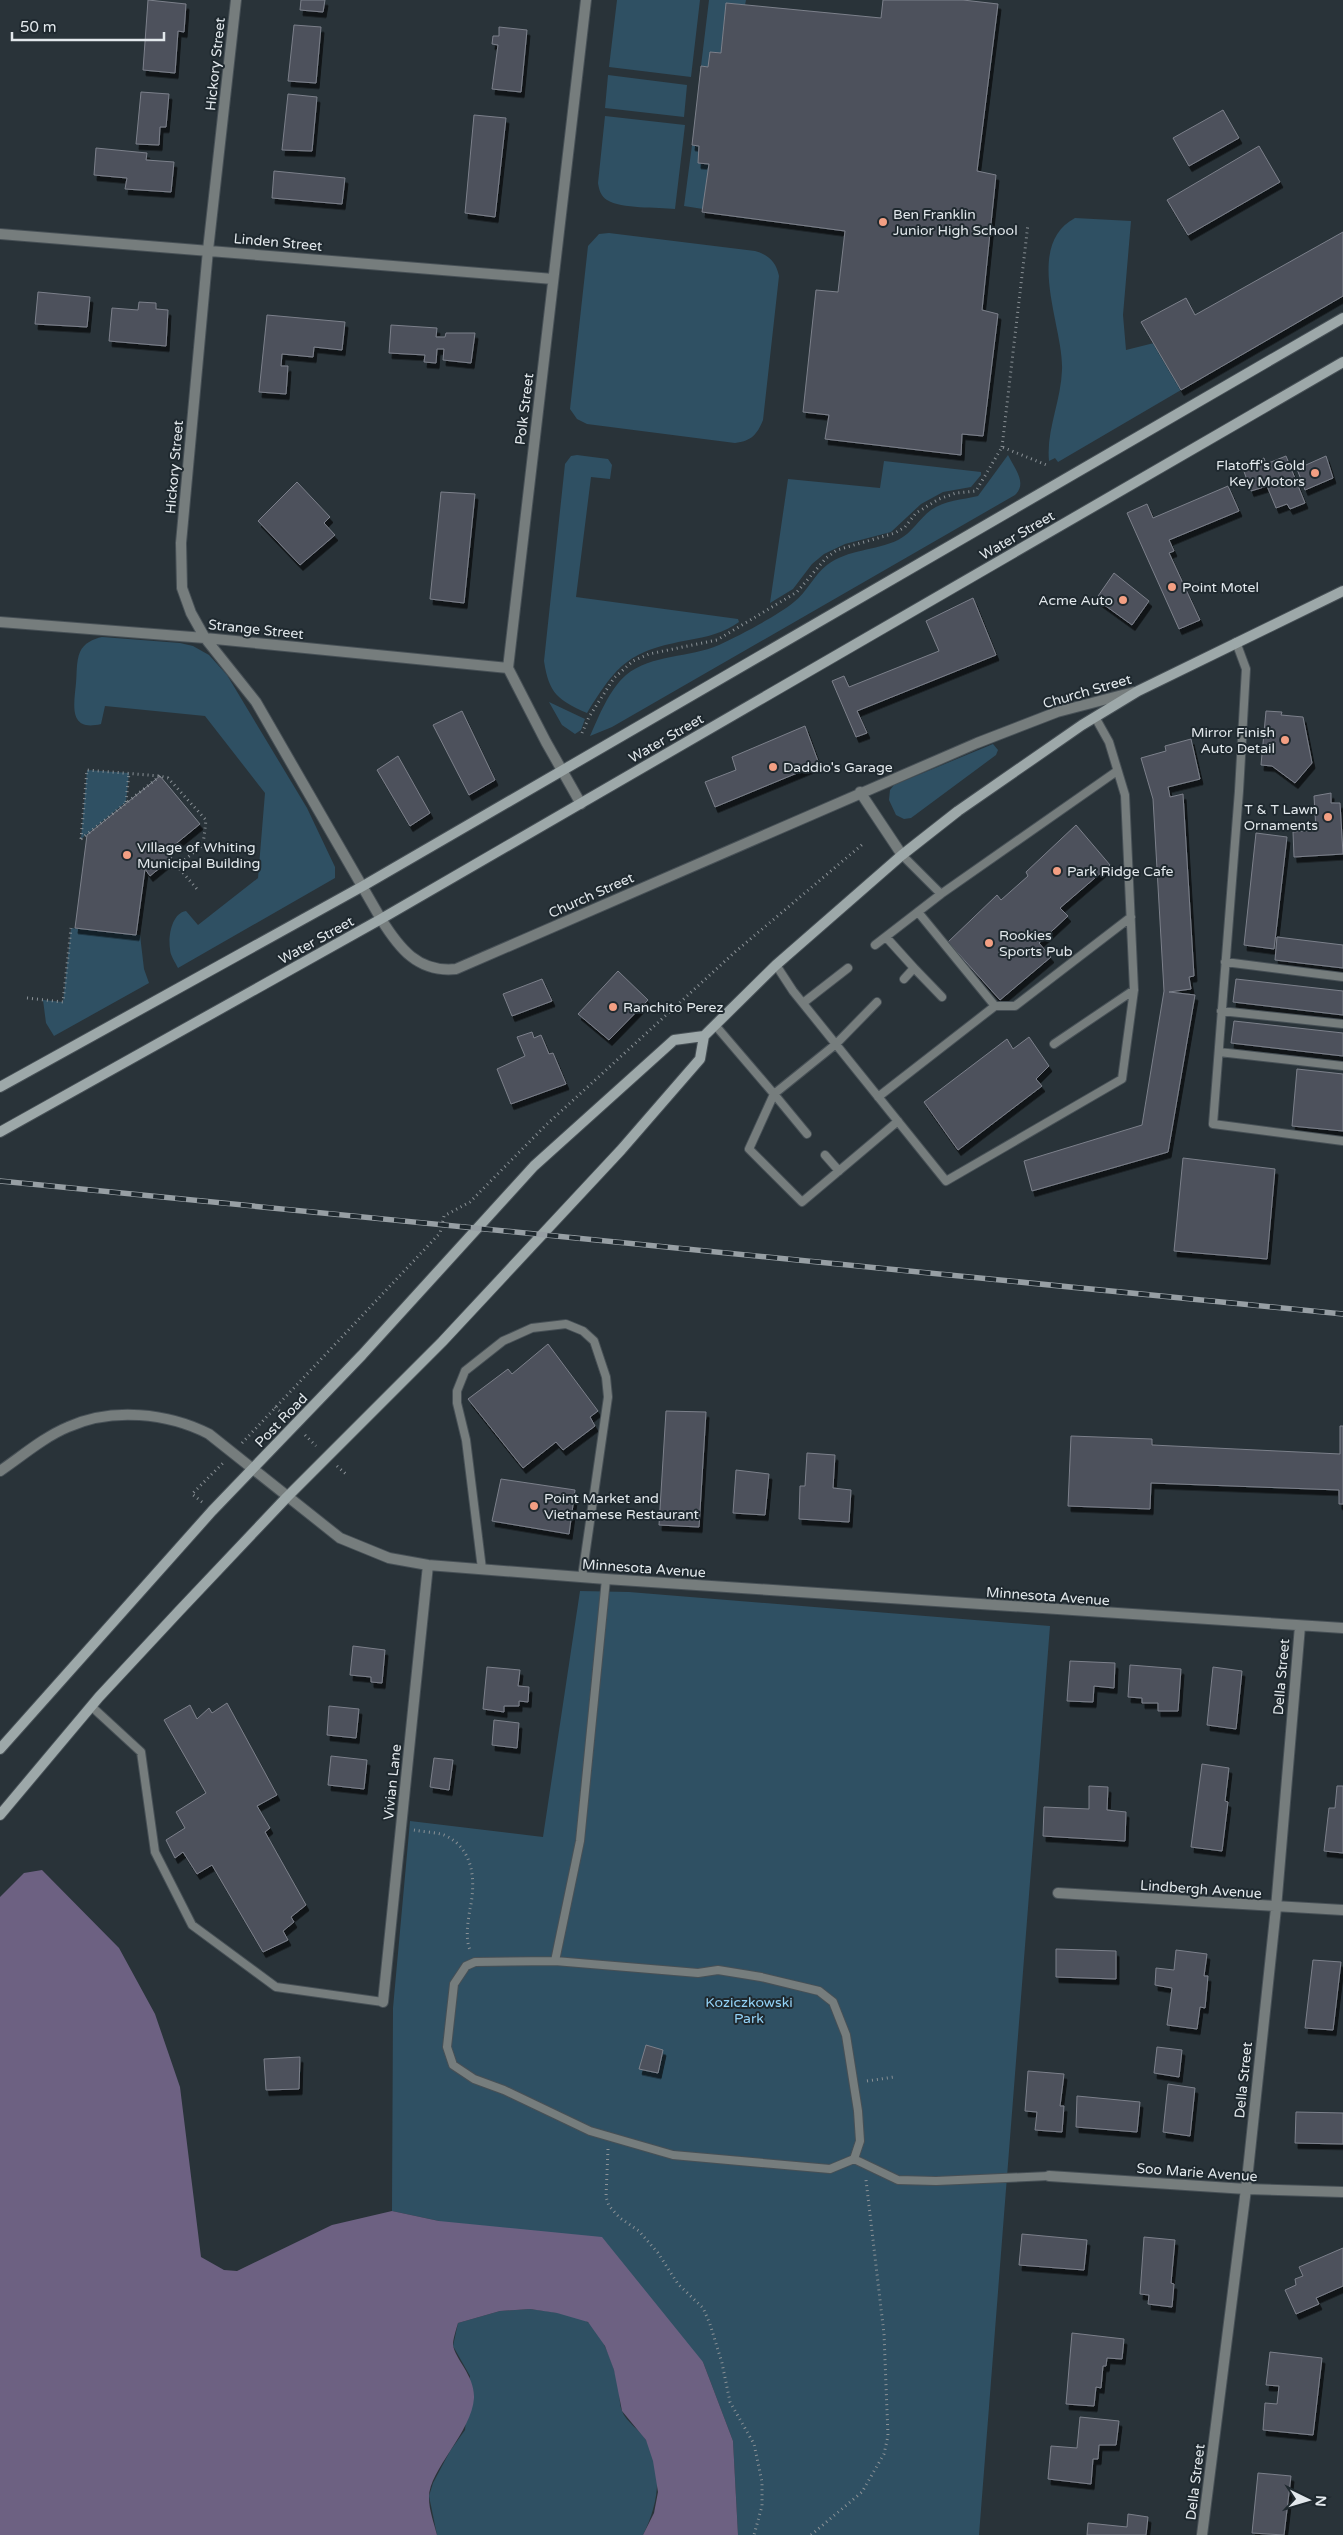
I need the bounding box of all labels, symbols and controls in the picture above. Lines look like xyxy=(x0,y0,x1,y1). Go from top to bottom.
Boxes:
scale bar xyxy=(12,10,165,42)
street label: Hickory Street xyxy=(202,16,229,112)
text: 50 m xyxy=(20,18,57,36)
place label: Ben Franklin Junior High School xyxy=(893,206,1018,239)
marker: Ben Franklin Junior High School xyxy=(877,216,889,228)
street label: Linden Street xyxy=(233,230,324,255)
street label: Polk Street xyxy=(512,371,537,446)
street label: Hickory Street xyxy=(162,419,187,515)
place label: Flatoff's Gold Key Motors xyxy=(1216,457,1305,490)
marker: Flatoff's Gold Key Motors xyxy=(1309,467,1321,479)
street label: Water Street xyxy=(977,507,1058,564)
place label: Point Motel xyxy=(1182,579,1259,596)
marker: Point Motel xyxy=(1166,581,1178,593)
place label: Acme Auto xyxy=(1038,592,1113,609)
marker: Acme Auto xyxy=(1117,594,1129,606)
street label: Strange Street xyxy=(207,616,305,643)
street label: Church Street xyxy=(1041,671,1134,712)
street label: Water Street xyxy=(626,710,707,767)
place label: Mirror Finish Auto Detail xyxy=(1191,724,1275,757)
marker: Mirror Finish Auto Detail xyxy=(1279,734,1291,746)
place label: Daddio's Garage xyxy=(783,759,893,776)
marker: Daddio's Garage xyxy=(767,761,779,773)
place label: T & T Lawn Ornaments xyxy=(1244,801,1318,834)
marker: T & T Lawn Ornaments xyxy=(1322,811,1334,823)
place label: VIllage of Whiting Municipal Building xyxy=(137,839,260,872)
marker: VIllage of Whiting Municipal Building xyxy=(121,849,133,861)
place label: Park Ridge Cafe xyxy=(1067,863,1174,880)
marker: Park Ridge Cafe xyxy=(1051,865,1063,877)
street label: Church Street xyxy=(546,869,637,922)
street label: Water Street xyxy=(276,912,357,968)
place label: Rookies Sports Pub xyxy=(999,927,1073,960)
marker: Rookies Sports Pub xyxy=(983,937,995,949)
place label: Ranchito Perez xyxy=(623,999,723,1016)
marker: Ranchito Perez xyxy=(607,1001,619,1013)
street label: Post Road xyxy=(251,1390,311,1451)
place label: Point Market and Vietnamese Restaurant xyxy=(544,1490,700,1523)
marker: Point Market and Vietnamese Restaurant xyxy=(528,1500,540,1512)
street label: Minnesota Avenue xyxy=(582,1556,706,1581)
street label: Minnesota Avenue xyxy=(986,1584,1110,1609)
street label: Della Street xyxy=(1270,1637,1293,1716)
street label: Vivian Lane xyxy=(380,1743,405,1821)
street label: Lindbergh Avenue xyxy=(1140,1877,1262,1902)
park label: Koziczkowski Park xyxy=(705,1994,793,2027)
street label: Della Street xyxy=(1231,2040,1256,2119)
street label: Soo Marie Avenue xyxy=(1136,2160,1258,2185)
street label: Della Street xyxy=(1182,2442,1209,2521)
north arrow xyxy=(1283,2475,1333,2525)
text: N xyxy=(1311,2495,1329,2507)

